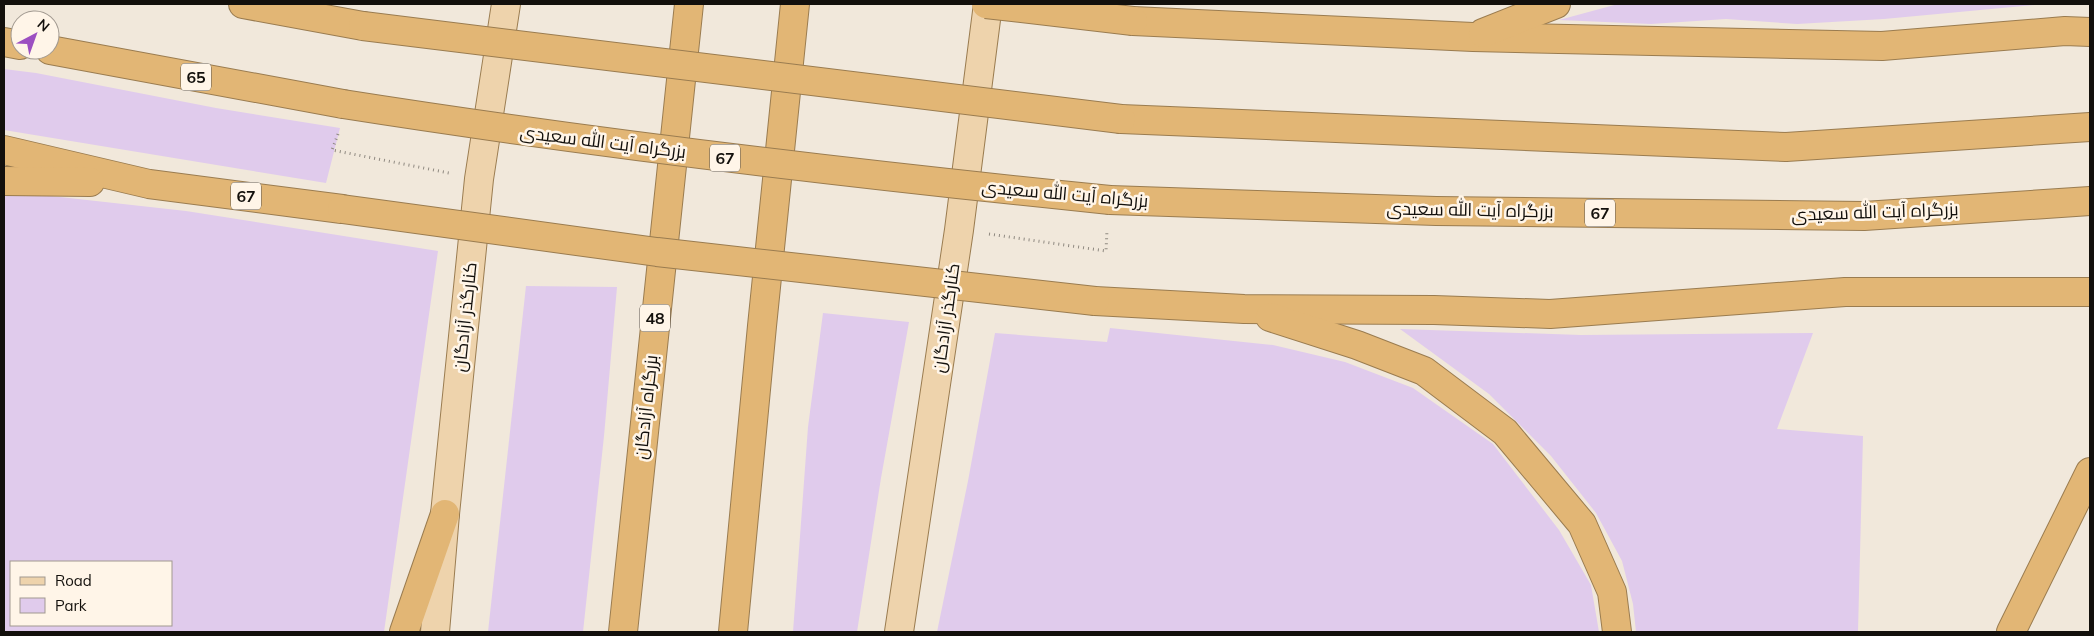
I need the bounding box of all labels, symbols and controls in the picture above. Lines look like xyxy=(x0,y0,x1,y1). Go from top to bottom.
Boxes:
north arrow xyxy=(10,10,60,60)
text: N xyxy=(34,15,53,35)
road number: 65 xyxy=(181,64,211,90)
street label: بزرگراه آیت الله سعیدی xyxy=(519,120,688,163)
road number: 67 xyxy=(710,144,740,172)
street label: بزرگراه آیت الله سعیدی xyxy=(981,175,1149,212)
road number: 67 xyxy=(231,182,261,210)
street label: بزرگراه آیت الله سعیدی xyxy=(1386,197,1554,222)
street label: بزرگراه آیت الله سعیدی xyxy=(1791,197,1959,226)
road number: 67 xyxy=(1585,200,1615,227)
street label: کنارگذر آزادگان xyxy=(447,261,482,373)
street label: کنارگذر آزادگان xyxy=(926,262,965,374)
road number: 48 xyxy=(640,304,670,332)
street label: بزرگراه آزادگان xyxy=(629,353,662,460)
legend xyxy=(10,561,172,626)
text: Road xyxy=(55,571,92,590)
text: Park xyxy=(55,596,87,615)

